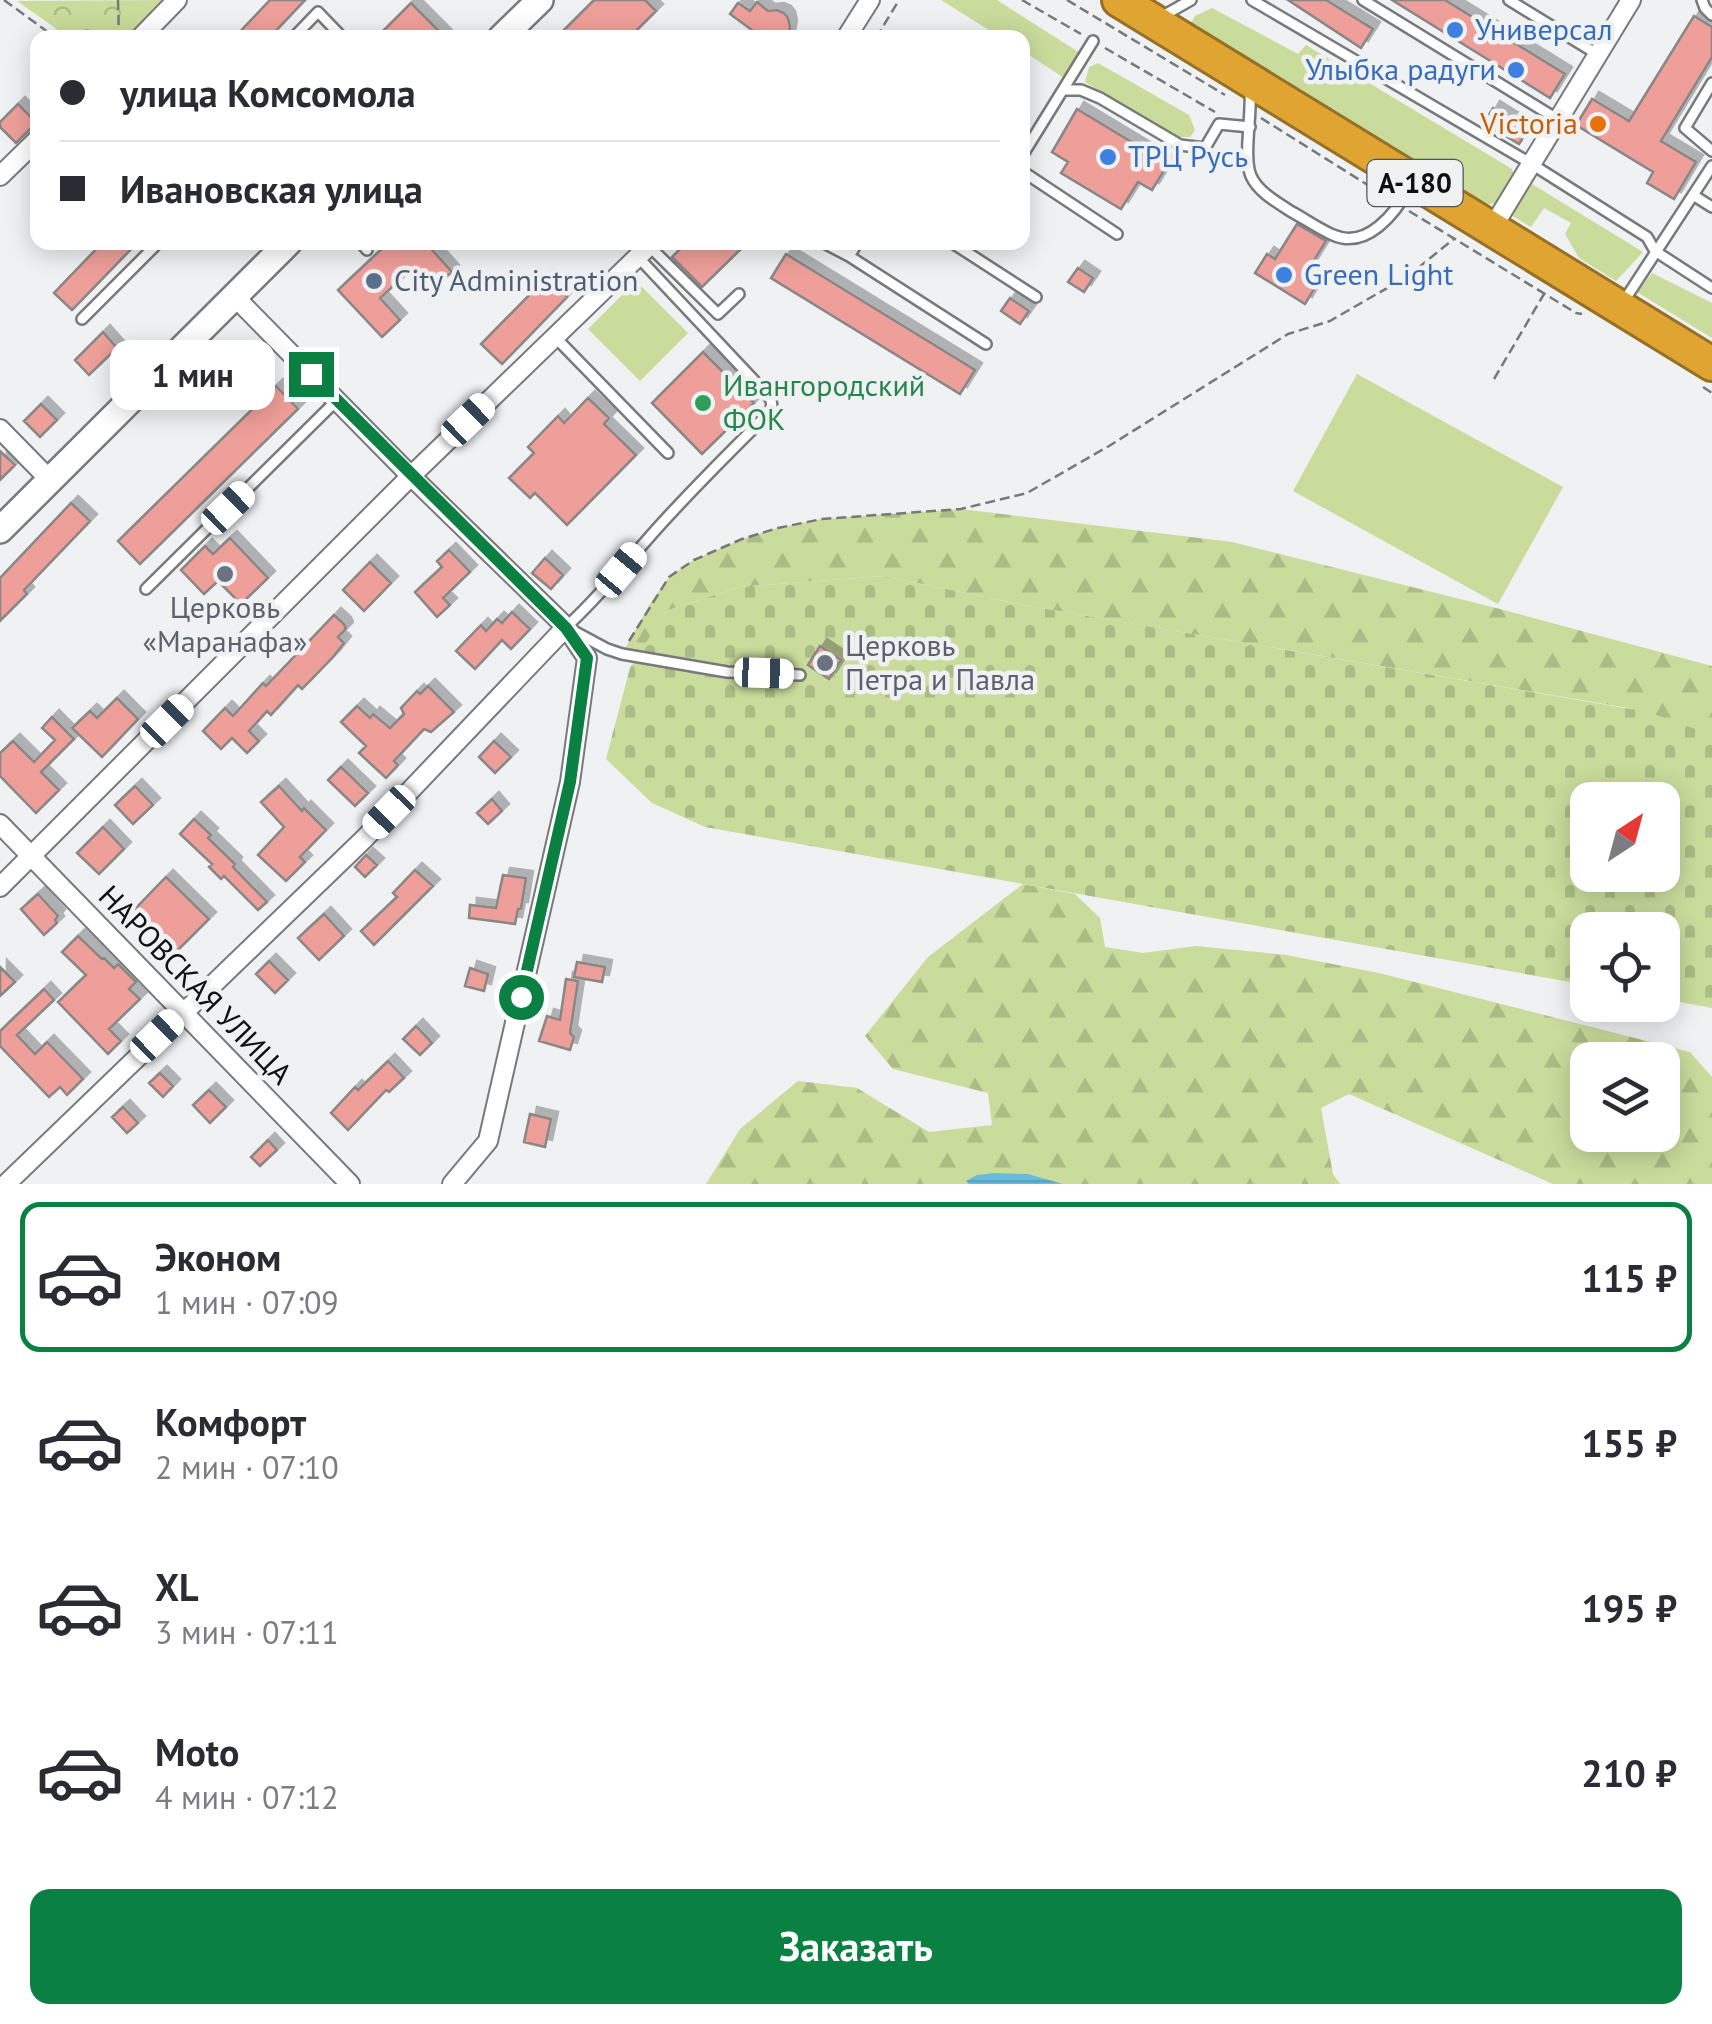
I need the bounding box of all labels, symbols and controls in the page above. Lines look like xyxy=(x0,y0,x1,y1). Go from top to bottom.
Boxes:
place label: Универсал xyxy=(1475,9,1613,48)
marker: Универсал xyxy=(1444,19,1466,41)
place label: Улыбка радуги xyxy=(1305,49,1496,88)
marker: Улыбка радуги xyxy=(1505,59,1527,81)
text: улица Комсомола xyxy=(120,68,416,117)
place label: Victoria xyxy=(1479,103,1578,142)
marker: Victoria xyxy=(1587,113,1609,135)
place label: ТРЦ Русь xyxy=(1128,136,1248,175)
marker: ТРЦ Русь xyxy=(1097,146,1119,168)
road number: А-180 xyxy=(1368,160,1462,206)
text: Ивановская улица xyxy=(120,164,423,213)
place label: Green Light xyxy=(1304,254,1453,293)
place label: City Administration xyxy=(394,260,638,299)
marker: Green Light xyxy=(1273,264,1295,286)
marker: City Administration xyxy=(363,270,385,292)
callout: 1 мин xyxy=(111,339,276,409)
route end xyxy=(289,352,334,397)
text: 1 мин xyxy=(151,354,234,396)
place label: Ивангородский ФОК xyxy=(723,365,925,438)
car xyxy=(436,388,500,452)
marker: Ивангородский ФОК xyxy=(692,392,714,414)
car xyxy=(196,476,260,540)
car xyxy=(590,537,652,603)
marker: Церковь «Маранафа» xyxy=(214,563,236,585)
place label: Церковь «Маранафа» xyxy=(143,587,307,660)
place label: Церковь Петра и Павла xyxy=(845,625,1035,698)
marker: Церковь Петра и Павла xyxy=(814,652,836,674)
car xyxy=(733,657,795,689)
car xyxy=(135,689,199,753)
car xyxy=(357,780,421,844)
north arrow xyxy=(1570,782,1680,892)
map controls xyxy=(1570,782,1680,1152)
street label: НАРОВСКАЯ УЛИЦА xyxy=(91,876,301,1092)
button: locate xyxy=(1570,912,1680,1022)
route start xyxy=(499,975,544,1020)
car xyxy=(125,1004,189,1068)
button: layers xyxy=(1570,1042,1680,1152)
icon: car xyxy=(35,1232,125,1322)
text: Эконом xyxy=(155,1232,281,1281)
text: 115 ₽ xyxy=(1581,1253,1677,1302)
text: 1 мин · 07:09 xyxy=(155,1281,339,1323)
icon: car xyxy=(35,1397,125,1487)
text: Комфорт xyxy=(155,1397,306,1446)
text: 155 ₽ xyxy=(1581,1418,1677,1467)
text: 2 мин · 07:10 xyxy=(155,1446,339,1488)
icon: car xyxy=(35,1562,125,1652)
text: XL xyxy=(155,1562,199,1611)
text: 195 ₽ xyxy=(1581,1583,1677,1632)
text: 3 мин · 07:11 xyxy=(155,1611,339,1653)
icon: car xyxy=(35,1727,125,1817)
text: Moto xyxy=(155,1727,239,1776)
text: 210 ₽ xyxy=(1581,1748,1677,1797)
text: 4 мин · 07:12 xyxy=(155,1776,339,1818)
button: Заказать xyxy=(30,1889,1682,2004)

